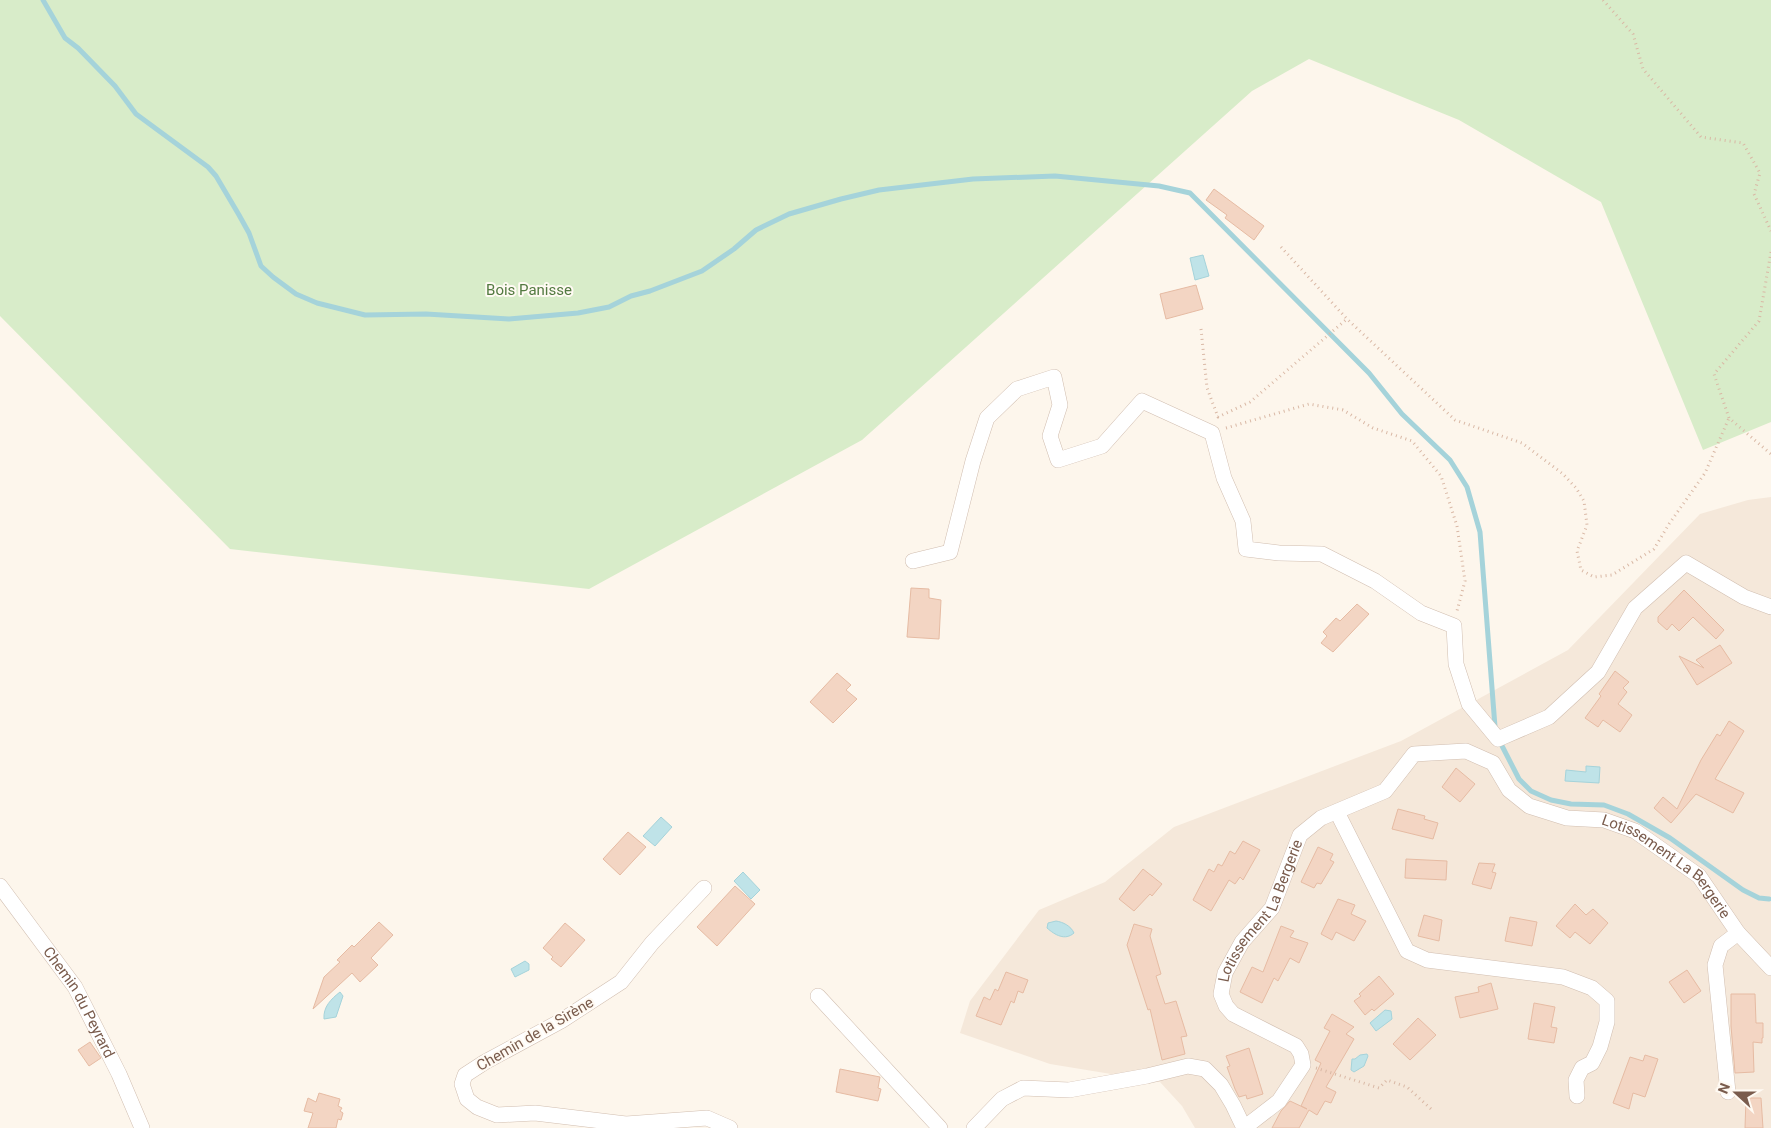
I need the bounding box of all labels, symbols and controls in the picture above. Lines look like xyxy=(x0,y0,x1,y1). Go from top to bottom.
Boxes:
park label: Bois Panisse xyxy=(486,281,572,299)
street label: Lotissement La Bergerie xyxy=(1599,811,1734,922)
street label: Lotissement La Bergerie xyxy=(1215,837,1306,983)
street label: Chemin du Peyrard xyxy=(39,943,118,1061)
street label: Chemin de la Sirène xyxy=(473,993,597,1075)
north arrow xyxy=(1711,1068,1761,1118)
text: N xyxy=(1715,1081,1733,1096)

